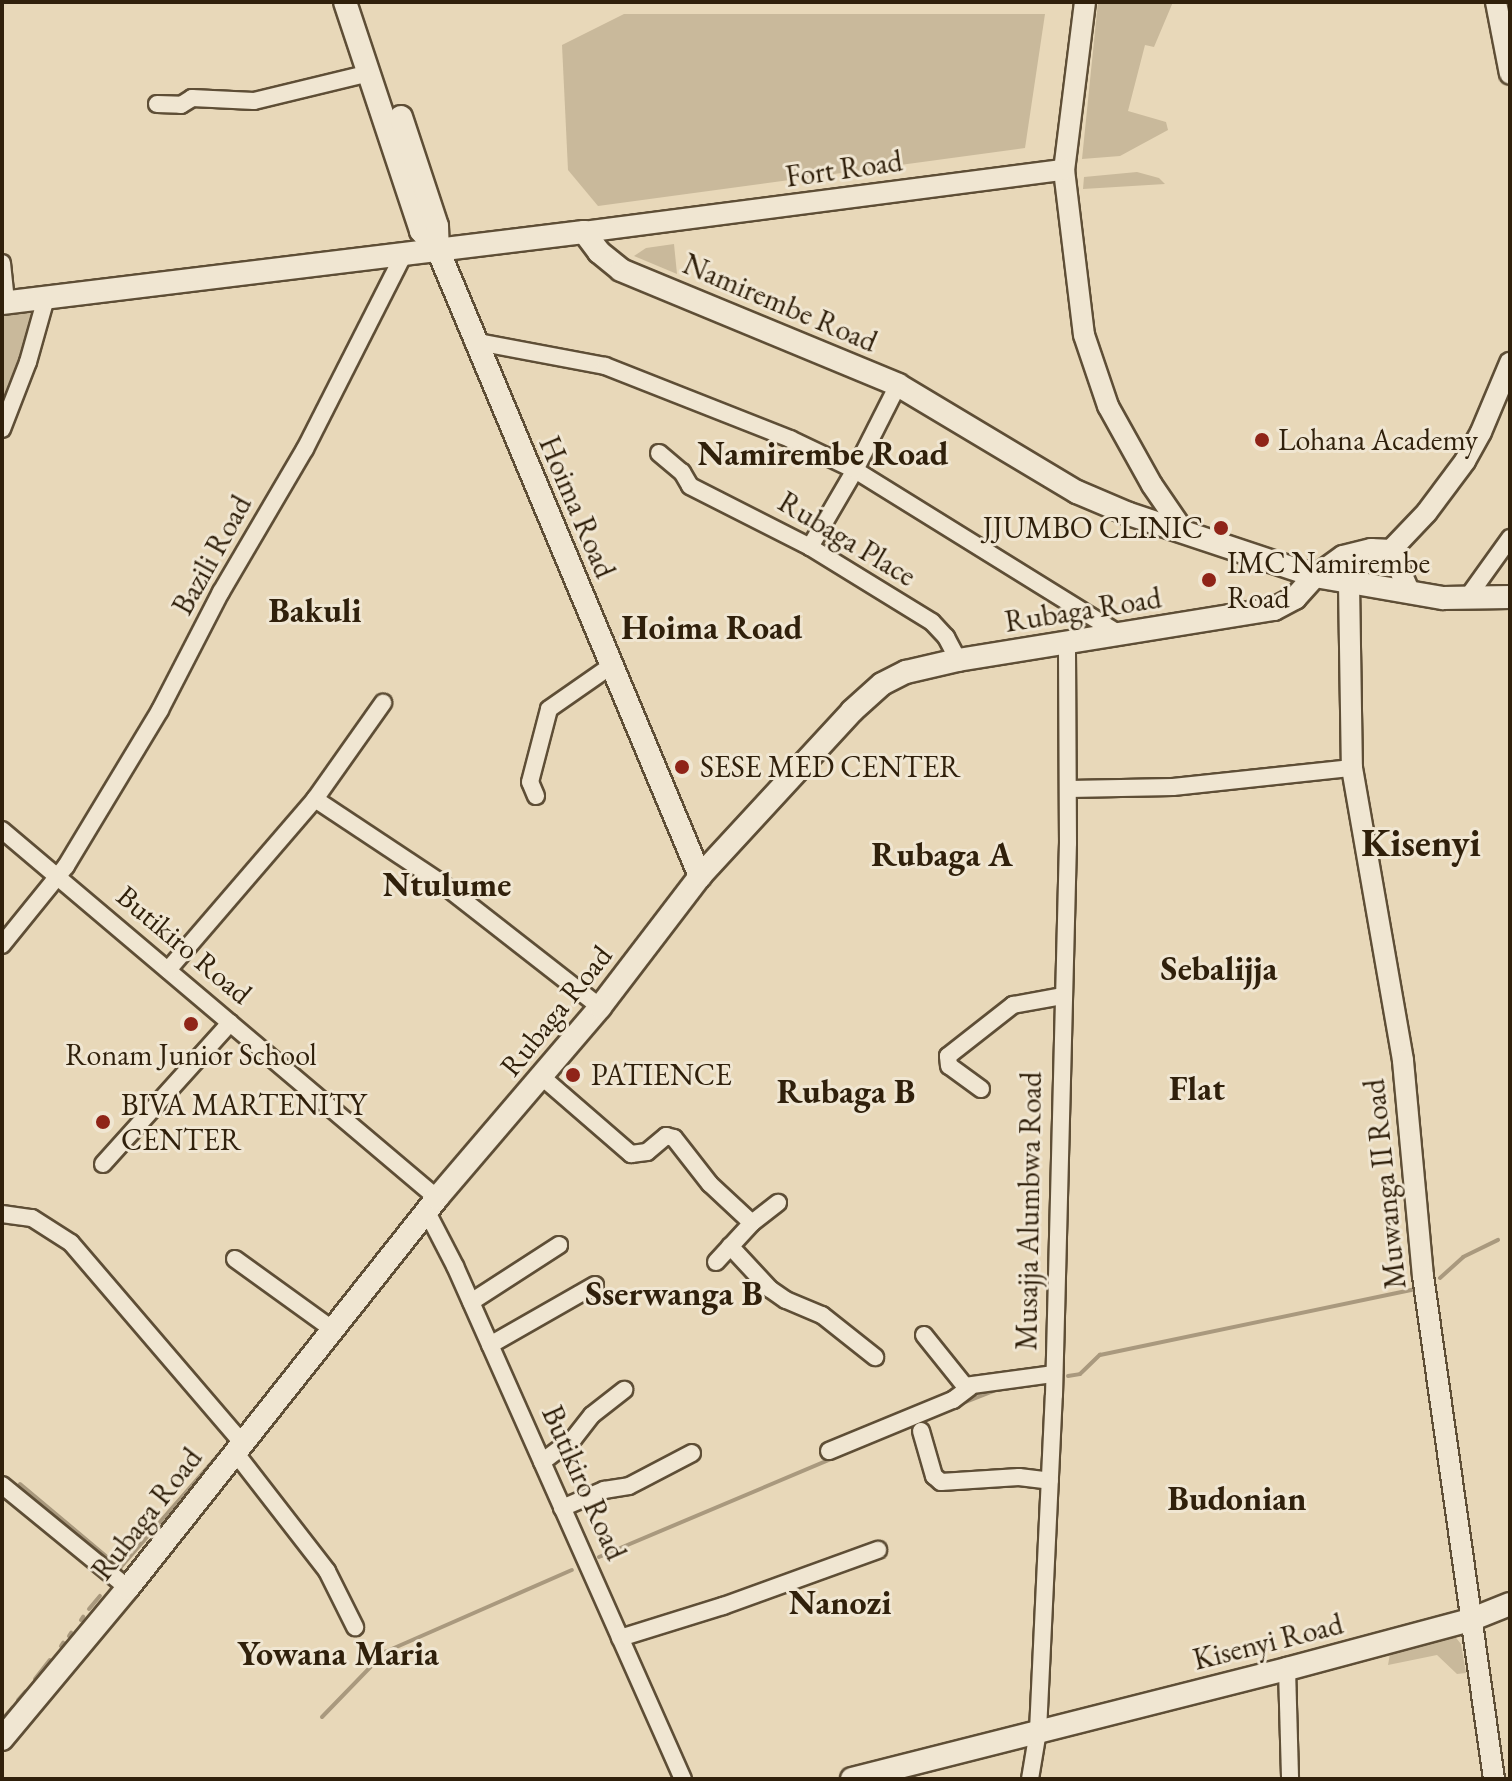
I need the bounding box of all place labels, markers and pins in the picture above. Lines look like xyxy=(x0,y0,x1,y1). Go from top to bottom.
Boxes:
place label: Lohana Academy xyxy=(1278,422,1478,458)
marker: Lohana Academy xyxy=(1253,431,1271,449)
place label: JJUMBO CLINIC xyxy=(983,510,1203,546)
marker: JJUMBO CLINIC xyxy=(1210,517,1232,539)
place label: IMC Namirembe Road xyxy=(1227,545,1430,616)
marker: IMC Namirembe Road xyxy=(1198,569,1220,591)
place label: SESE MED CENTER xyxy=(700,749,961,785)
marker: SESE MED CENTER xyxy=(671,756,693,778)
marker: Ronam Junior School xyxy=(182,1015,200,1033)
place label: Ronam Junior School xyxy=(65,1037,317,1073)
place label: PATIENCE xyxy=(591,1057,732,1093)
marker: PATIENCE xyxy=(562,1064,584,1086)
place label: BIVA MARTENITY CENTER xyxy=(121,1087,366,1158)
marker: BIVA MARTENITY CENTER xyxy=(92,1111,114,1133)

